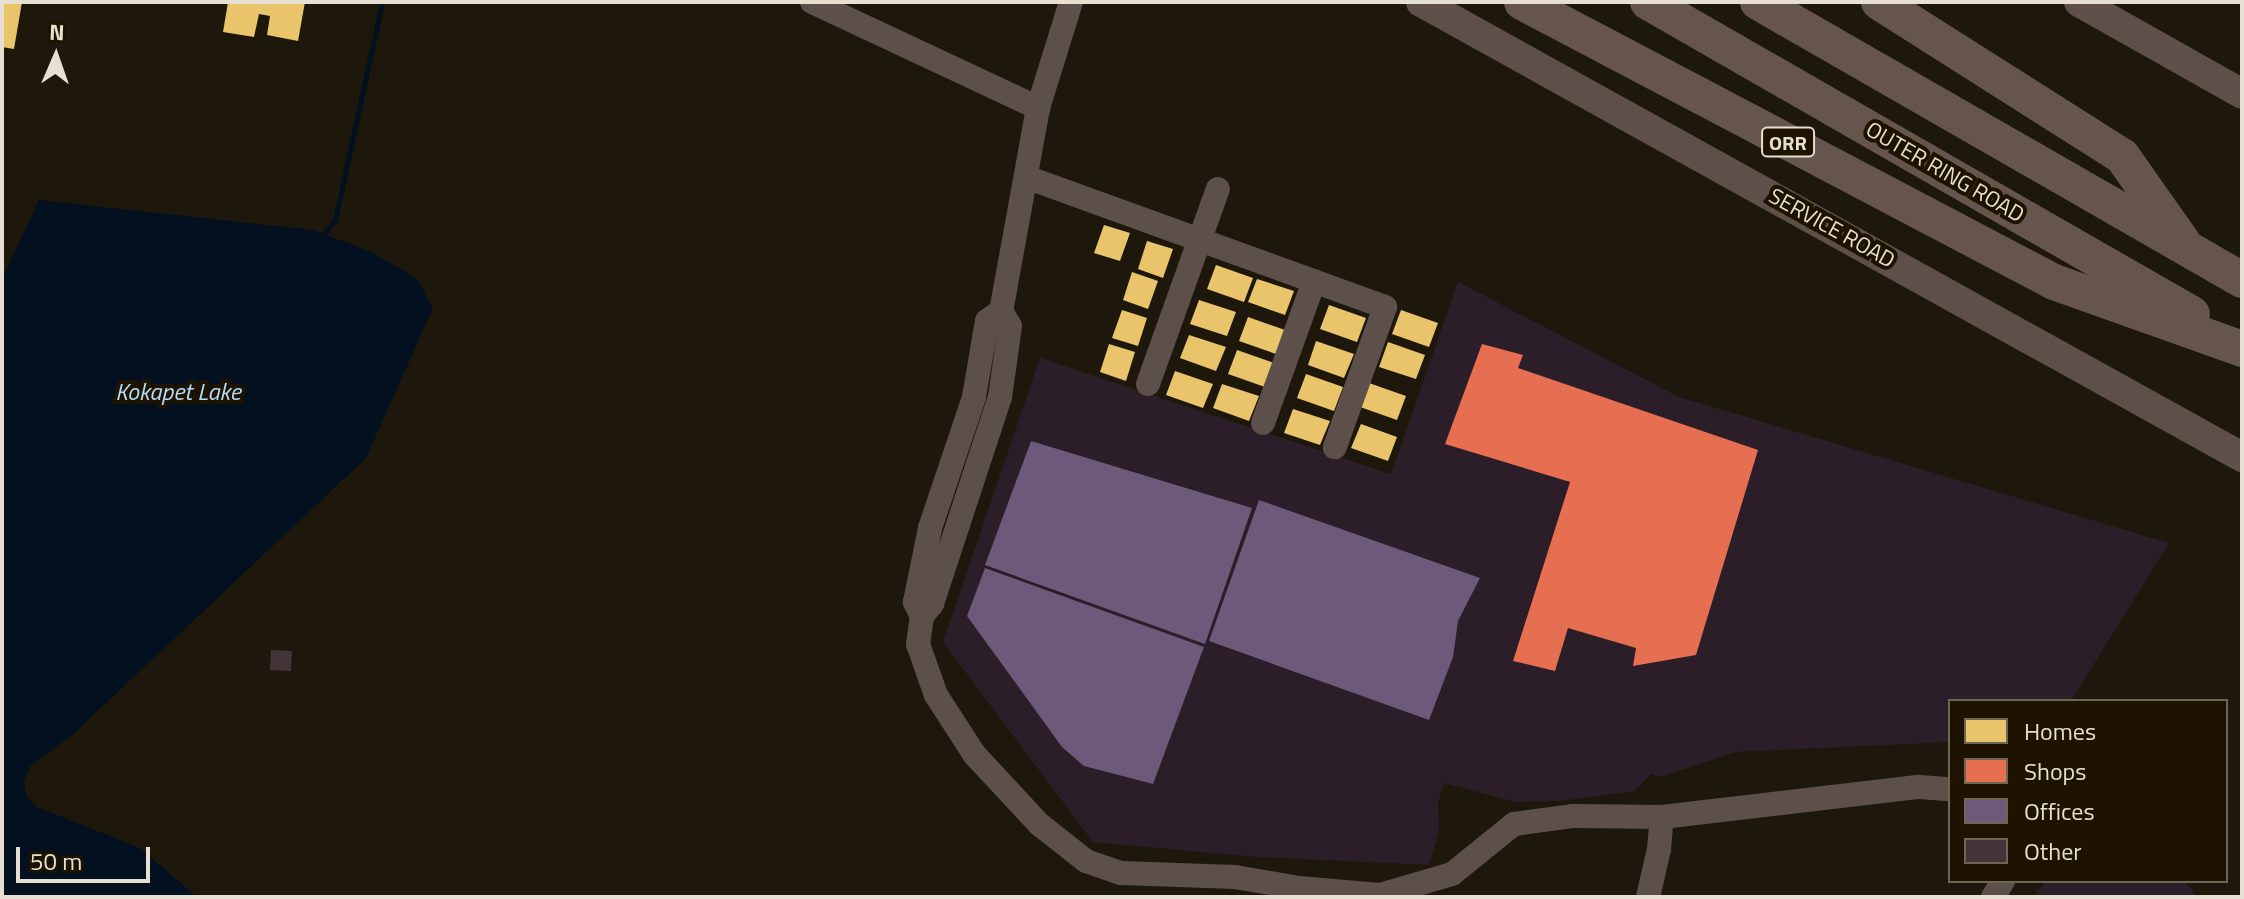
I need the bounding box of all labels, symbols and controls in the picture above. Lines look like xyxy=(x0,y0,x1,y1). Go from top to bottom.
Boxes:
text: N xyxy=(49,15,65,49)
north arrow xyxy=(16,16,96,96)
street label: OUTER RING ROAD xyxy=(1861,116,2029,228)
road number: ORR xyxy=(1760,126,1816,158)
street label: SERVICE ROAD xyxy=(1764,183,1900,273)
water label: Kokapet Lake xyxy=(115,378,241,406)
legend xyxy=(1948,699,2228,883)
text: Homes xyxy=(2024,713,2096,749)
text: Shops xyxy=(2024,753,2086,789)
text: Offices xyxy=(2024,793,2095,829)
scale bar xyxy=(20,831,154,881)
text: Other xyxy=(2024,833,2082,869)
text: 50 m xyxy=(30,843,82,879)

